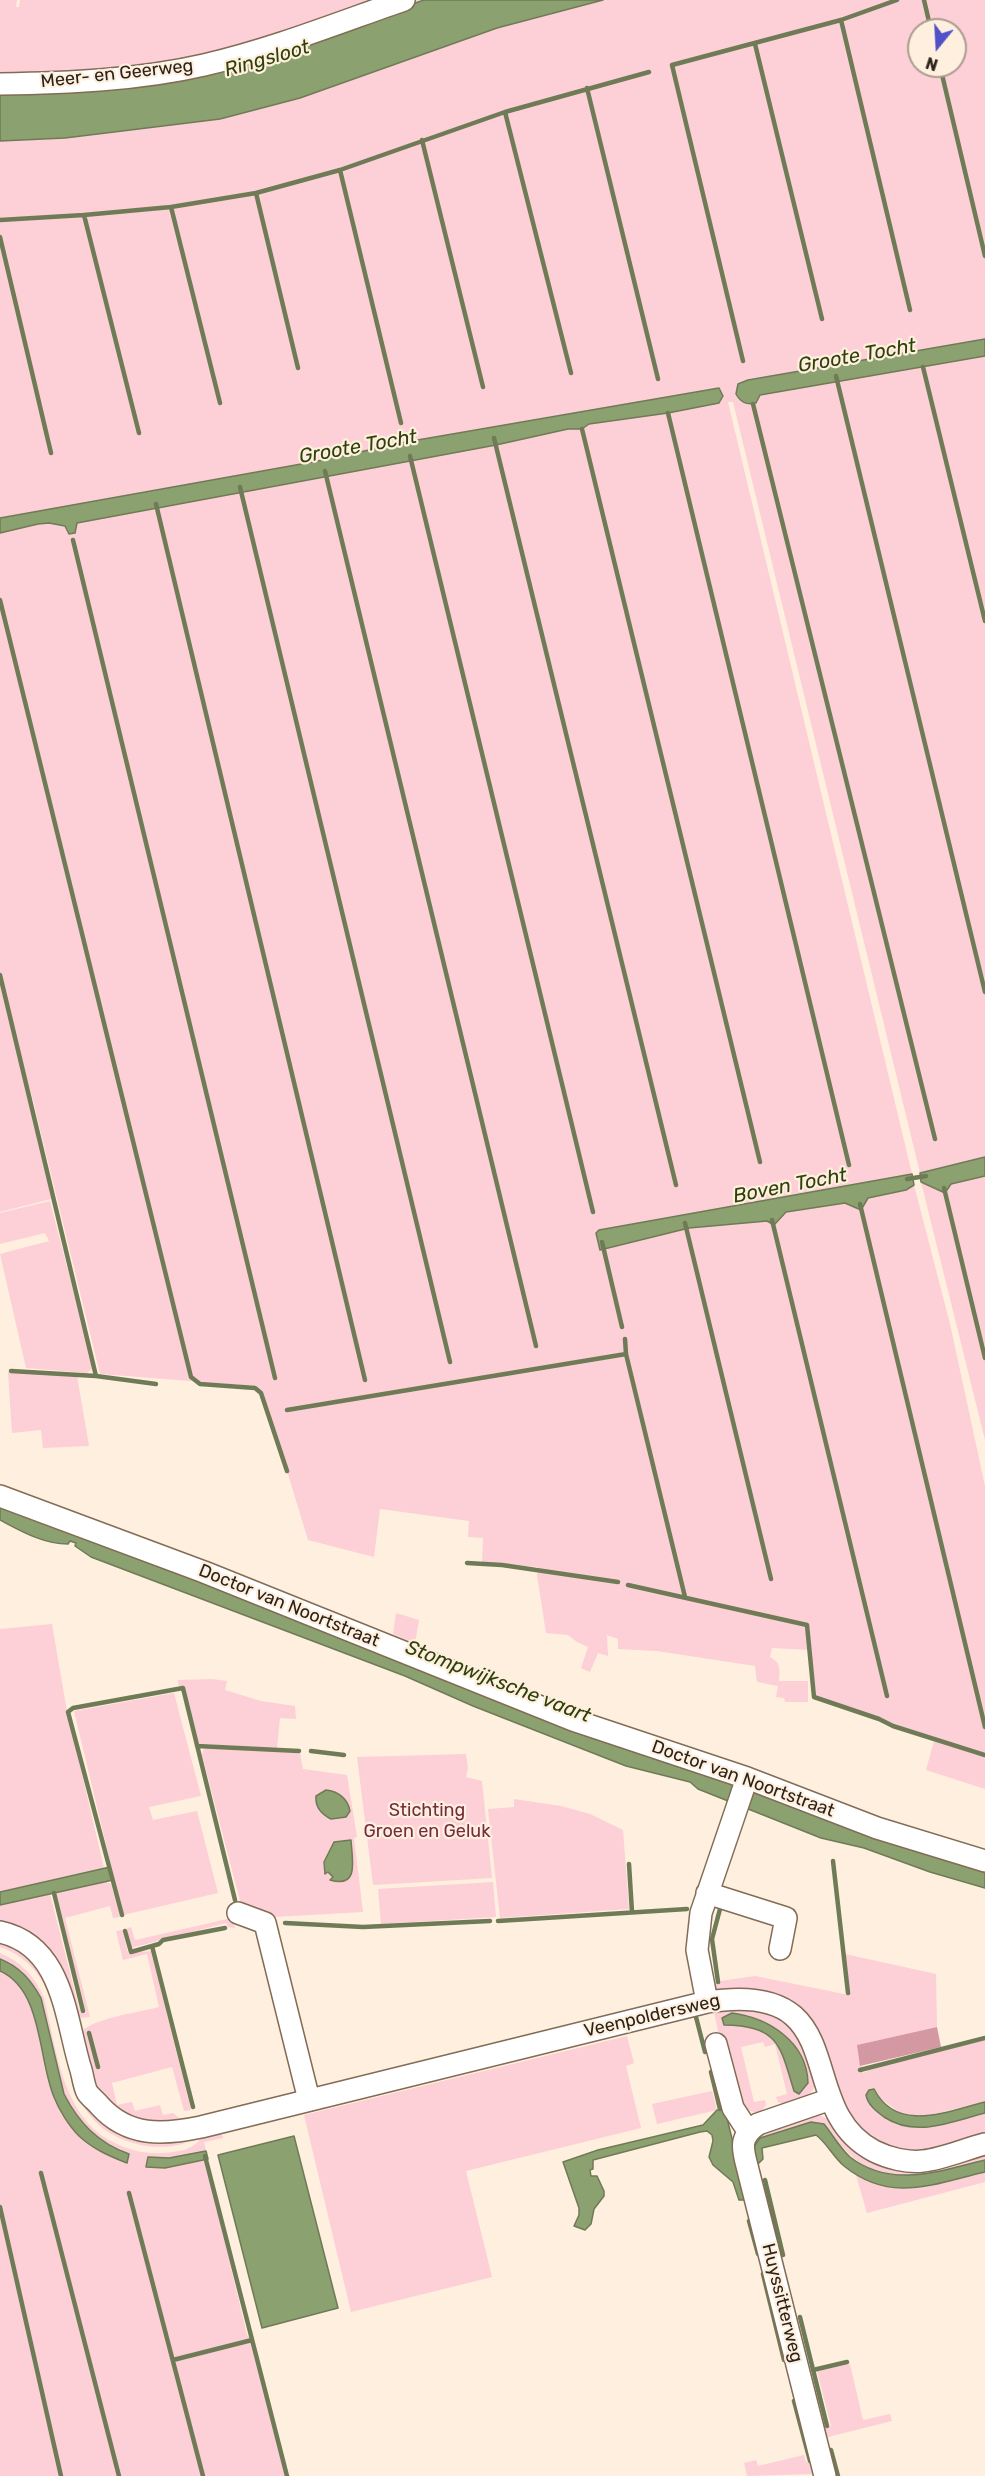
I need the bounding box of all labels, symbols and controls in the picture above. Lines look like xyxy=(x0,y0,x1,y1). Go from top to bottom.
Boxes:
north arrow xyxy=(907,18,967,78)
water label: Ringsloot xyxy=(222,35,312,83)
text: N xyxy=(923,53,940,75)
street label: Meer- en Geerweg xyxy=(40,55,194,93)
water label: Groote Tocht xyxy=(796,334,918,378)
water label: Groote Tocht xyxy=(297,425,419,469)
water label: Boven Tocht xyxy=(731,1163,849,1209)
street label: Doctor van Noortstraat xyxy=(196,1560,382,1652)
water label: Stompwijksche vaart xyxy=(402,1636,594,1728)
street label: Doctor van Noortstraat xyxy=(649,1736,837,1822)
park label: Stichting Groen en Geluk xyxy=(364,1800,490,1842)
street label: Veenpoldersweg xyxy=(582,1990,722,2042)
street label: Huyssitterweg xyxy=(757,2241,807,2365)

